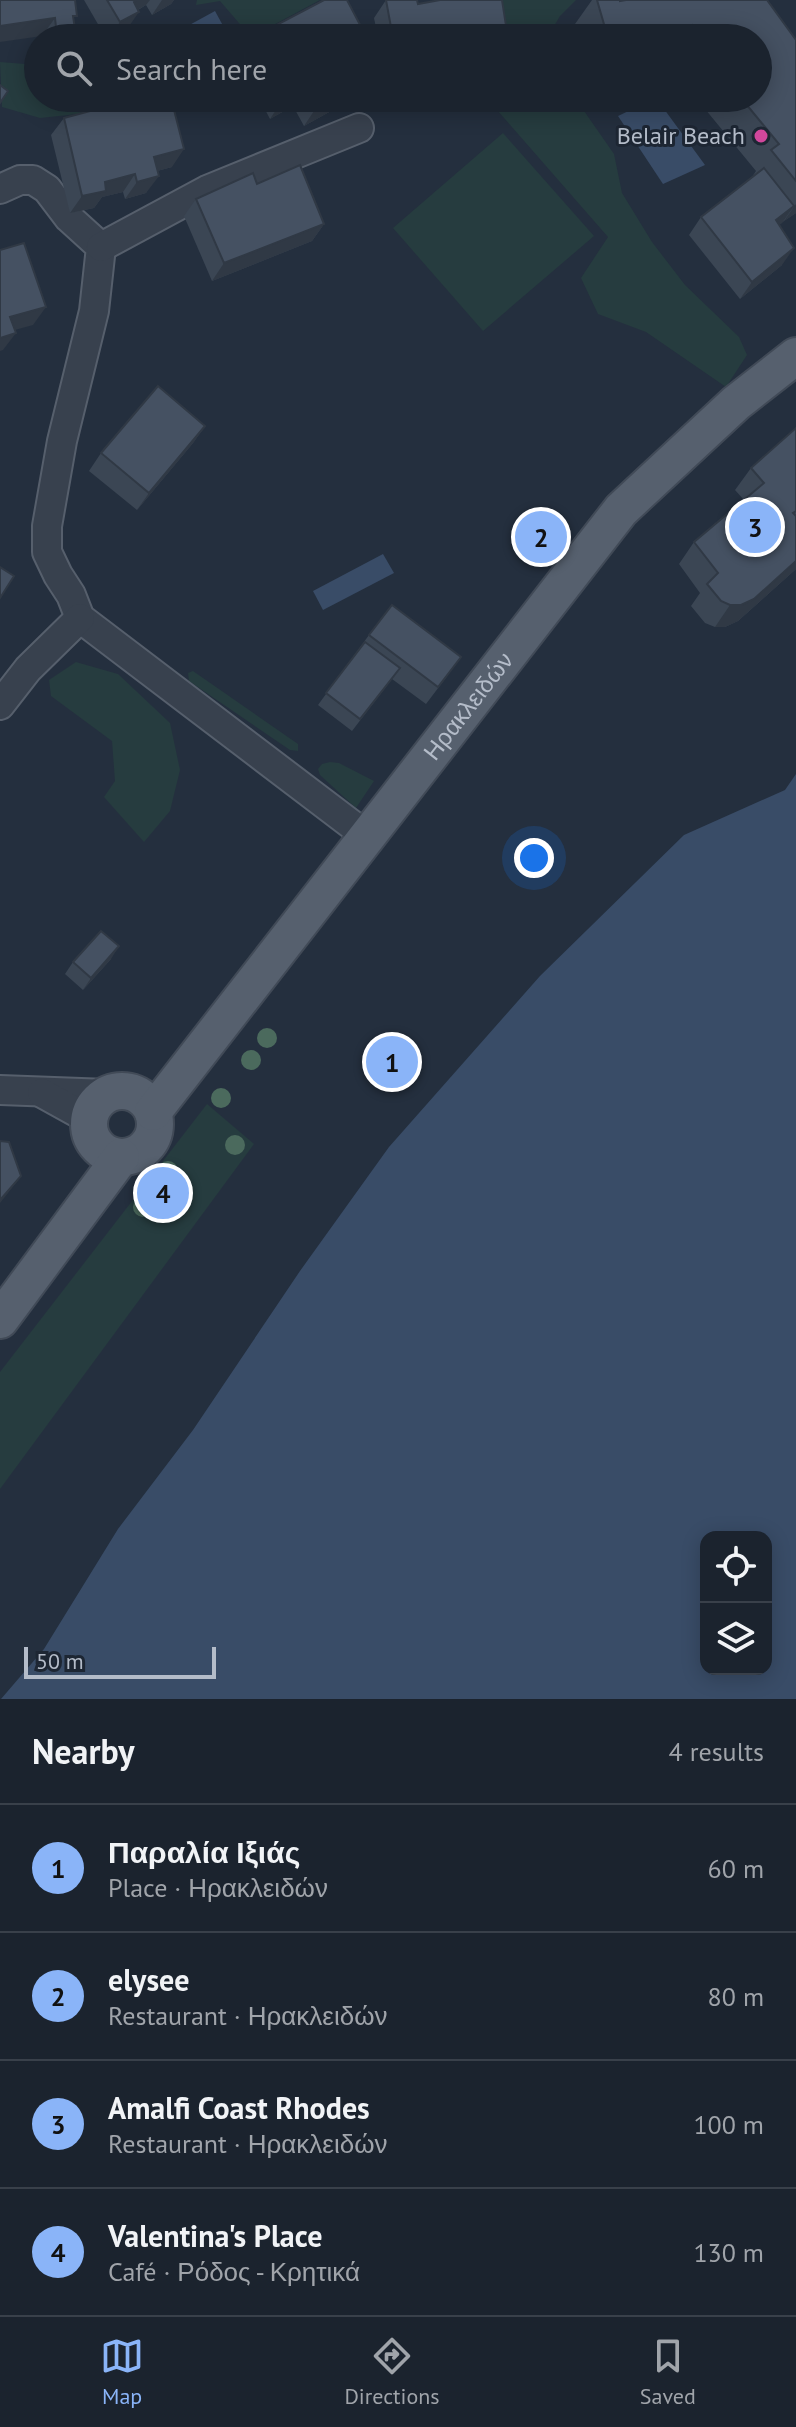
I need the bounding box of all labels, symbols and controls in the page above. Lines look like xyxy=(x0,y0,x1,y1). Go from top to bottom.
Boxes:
search box xyxy=(24,24,772,112)
icon: search xyxy=(52,46,96,90)
text: Search here xyxy=(116,49,267,88)
place label: Belair Beach xyxy=(617,120,745,151)
marker: Belair Beach xyxy=(752,127,770,145)
pin: 3 xyxy=(729,497,781,557)
pin: 2 xyxy=(515,507,567,567)
street label: Ηρακλειδών xyxy=(416,645,520,766)
your location xyxy=(514,838,554,878)
pin: 1 xyxy=(366,1032,418,1092)
pin: 4 xyxy=(137,1163,189,1223)
map controls xyxy=(700,1531,772,1675)
button: locate xyxy=(700,1531,772,1603)
button: layers xyxy=(700,1603,772,1675)
scale bar xyxy=(24,1643,216,1679)
text: 50 m xyxy=(36,1647,84,1675)
text: Nearby xyxy=(32,1729,134,1773)
text: 4 results xyxy=(669,1735,764,1768)
text: Παραλία Ιξιάς xyxy=(108,1832,300,1871)
text: 1 xyxy=(51,1852,65,1885)
text: 60 m xyxy=(708,1852,764,1885)
text: Place · Ηρακλειδών xyxy=(108,1871,328,1904)
text: elysee xyxy=(108,1960,189,1999)
text: 2 xyxy=(51,1980,65,2013)
text: 80 m xyxy=(708,1980,764,2013)
text: Restaurant · Ηρακλειδών xyxy=(108,1999,387,2032)
text: Amalfi Coast Rhodes xyxy=(108,2088,370,2127)
text: 3 xyxy=(51,2108,65,2141)
text: 100 m xyxy=(693,2108,764,2141)
text: Restaurant · Ηρακλειδών xyxy=(108,2127,387,2160)
text: Valentina's Place xyxy=(108,2216,322,2255)
text: 4 xyxy=(51,2236,65,2269)
text: 130 m xyxy=(693,2236,764,2269)
text: Café · Ρόδος - Κρητικά xyxy=(108,2255,360,2288)
tab: Map xyxy=(100,2334,144,2410)
tab: Directions xyxy=(344,2334,440,2410)
tab: Saved xyxy=(640,2334,696,2410)

